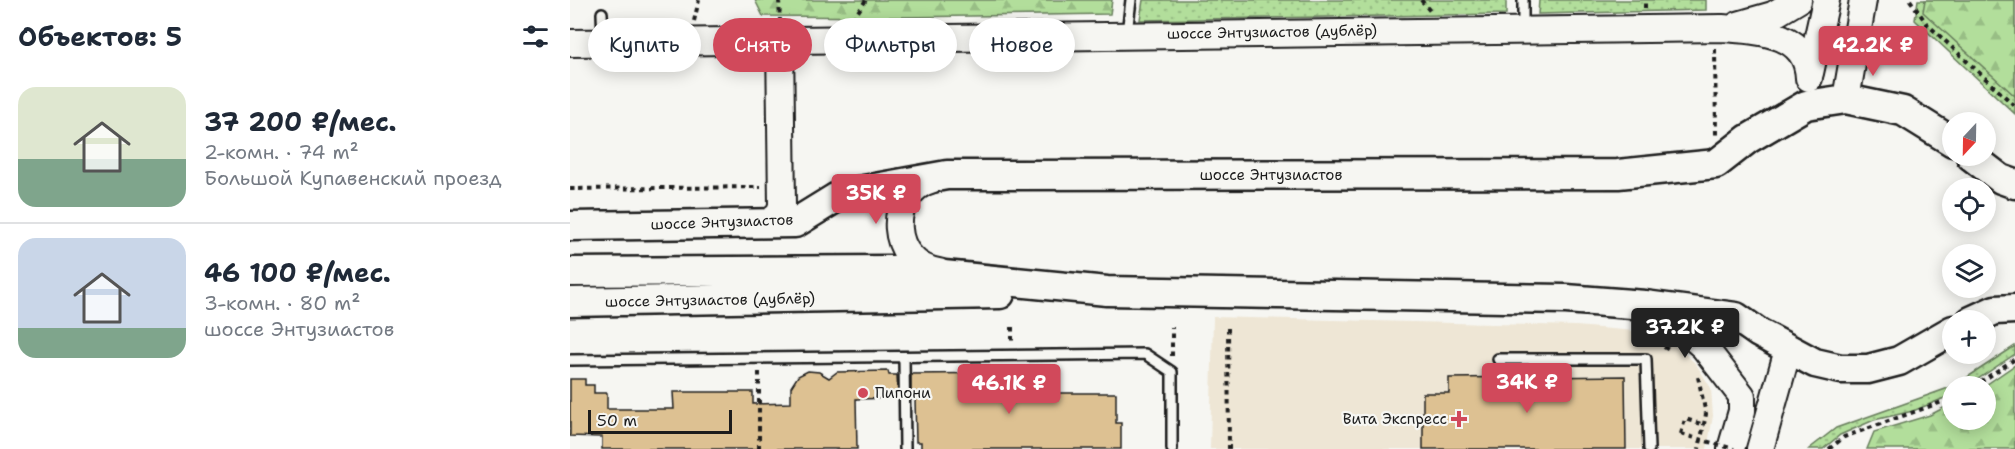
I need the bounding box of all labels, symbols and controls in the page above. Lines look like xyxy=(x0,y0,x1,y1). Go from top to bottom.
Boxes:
chip: Купить xyxy=(588,18,701,72)
chip: Снять xyxy=(713,18,812,72)
chip: Фильтры xyxy=(824,18,957,72)
chip: Новое xyxy=(969,18,1075,72)
text: Объектов: 5 xyxy=(18,19,182,54)
icon: filters xyxy=(519,20,552,53)
street label: шоссе Энтузиастов (дублёр) xyxy=(1167,20,1377,44)
pin: 42.2K ₽ xyxy=(1818,26,1928,77)
text: 42.2K ₽ xyxy=(1833,32,1913,58)
text: 37 200 ₽/мес. xyxy=(204,104,397,139)
icon: home xyxy=(66,111,138,183)
north arrow xyxy=(1942,112,1996,166)
map controls xyxy=(1942,112,1996,430)
text: 2-комн. · 74 m² xyxy=(204,139,359,165)
text: Большой Купавенский проезд xyxy=(204,165,502,191)
street label: шоссе Энтузиастов xyxy=(1200,165,1342,185)
pin: 35K ₽ xyxy=(834,174,918,225)
button: locate xyxy=(1942,178,1996,232)
text: 35K ₽ xyxy=(846,180,906,206)
street label: шоссе Энтузиастов xyxy=(650,210,794,234)
button: layers xyxy=(1942,244,1996,298)
text: 46 100 ₽/мес. xyxy=(204,255,391,290)
icon: home xyxy=(66,262,138,334)
street label: шоссе Энтузиастов (дублёр) xyxy=(605,288,815,312)
text: 3-комн. · 80 m² xyxy=(204,290,360,316)
pin: 37.2K ₽ xyxy=(1630,308,1740,359)
button: + xyxy=(1942,310,1996,364)
text: 37.2K ₽ xyxy=(1645,314,1725,340)
text: шоссе Энтузиастов xyxy=(204,316,394,342)
pin: 34K ₽ xyxy=(1485,363,1569,414)
pin: 46.1K ₽ xyxy=(954,364,1064,415)
text: 34K ₽ xyxy=(1496,369,1558,395)
text: 46.1K ₽ xyxy=(972,370,1046,396)
button: − xyxy=(1942,376,1996,430)
place label: Пипони xyxy=(875,383,931,403)
marker: Пипони xyxy=(856,386,870,400)
scale bar xyxy=(588,407,732,434)
place label: Вита Экспресс xyxy=(1343,409,1447,429)
text: 50 m xyxy=(597,410,637,431)
marker: Вита Экспресс xyxy=(1452,412,1466,426)

